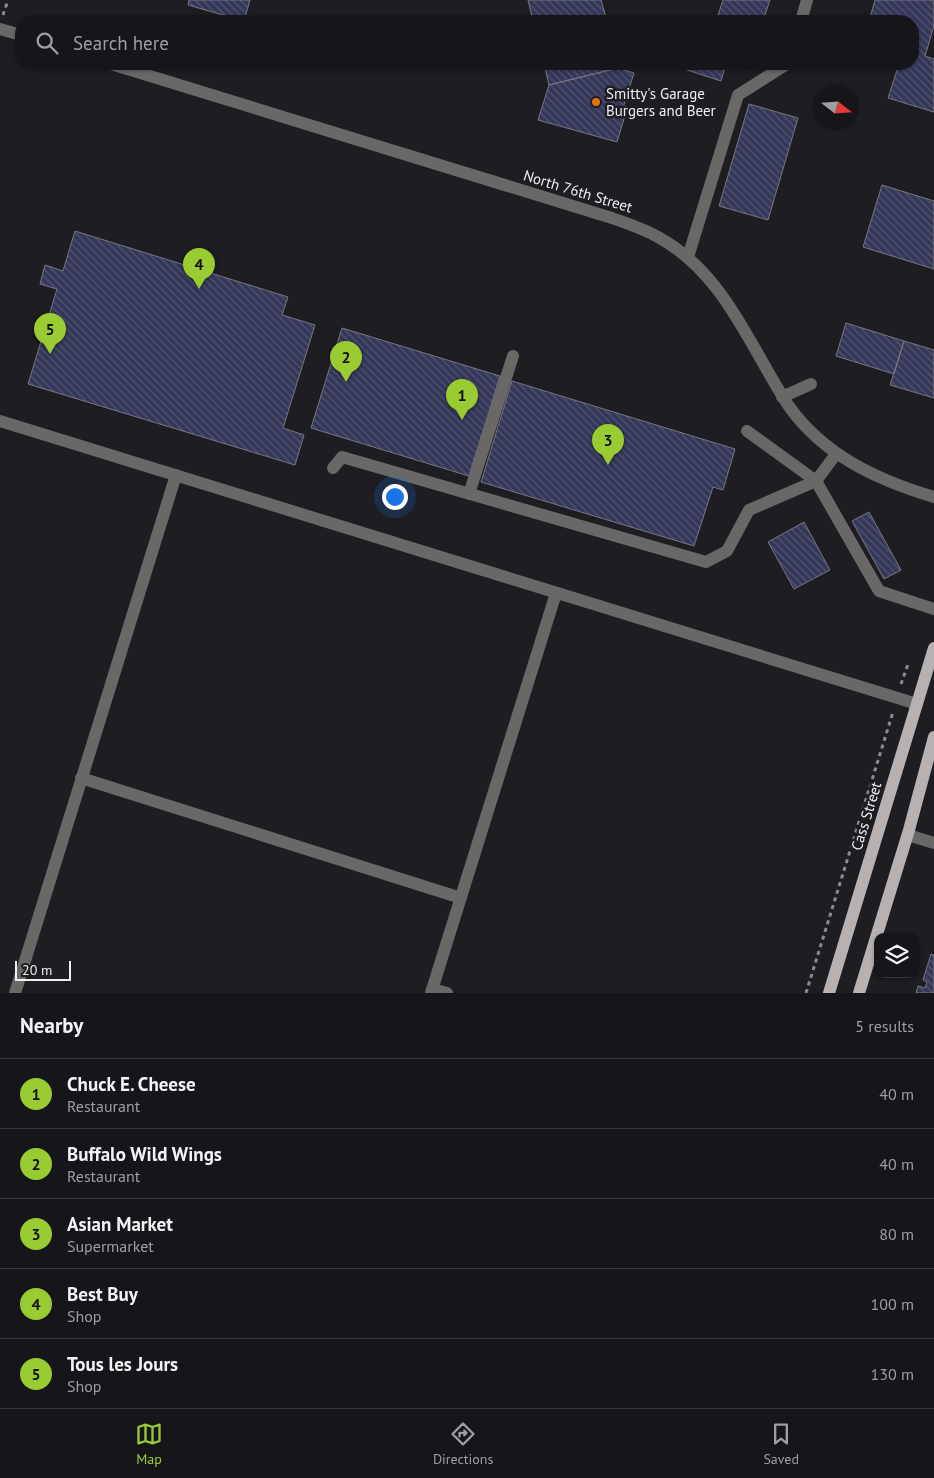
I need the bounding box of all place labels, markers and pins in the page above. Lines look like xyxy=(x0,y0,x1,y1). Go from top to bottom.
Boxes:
place label: Smitty's Garage Burgers and Beer xyxy=(606,84,716,120)
marker: Smitty's Garage Burgers and Beer xyxy=(590,96,602,108)
pin: 4 xyxy=(183,248,215,289)
pin: 5 xyxy=(34,313,66,354)
pin: 2 xyxy=(330,341,362,382)
pin: 1 xyxy=(446,379,478,420)
pin: 3 xyxy=(592,424,624,465)

